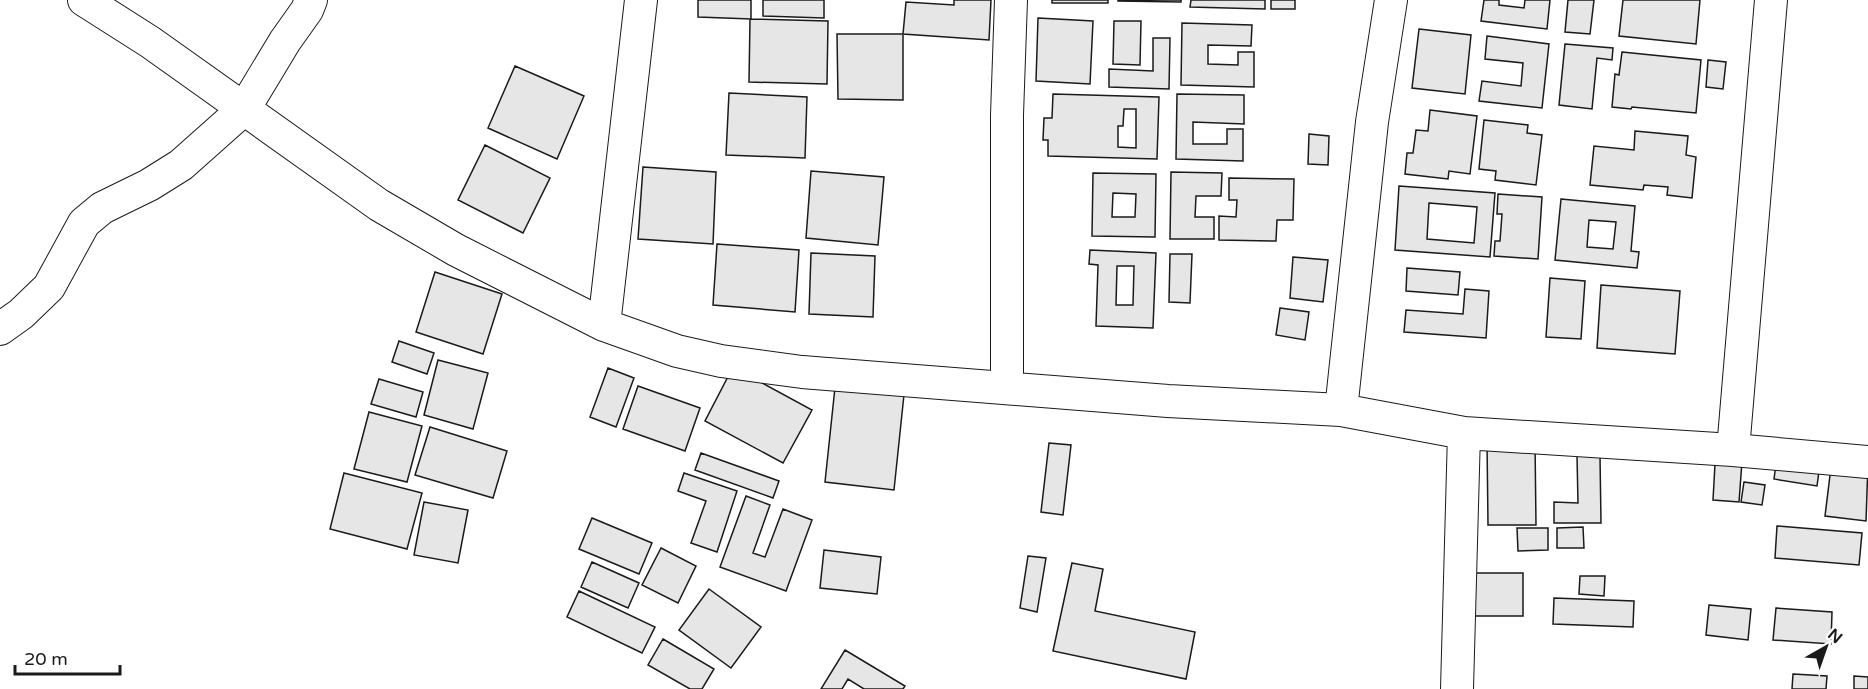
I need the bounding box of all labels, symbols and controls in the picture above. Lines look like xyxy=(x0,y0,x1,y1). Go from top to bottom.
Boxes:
north arrow xyxy=(1796,617,1856,677)
text: N xyxy=(1824,624,1846,648)
scale bar xyxy=(15,638,120,676)
text: 20 m xyxy=(24,648,68,670)

